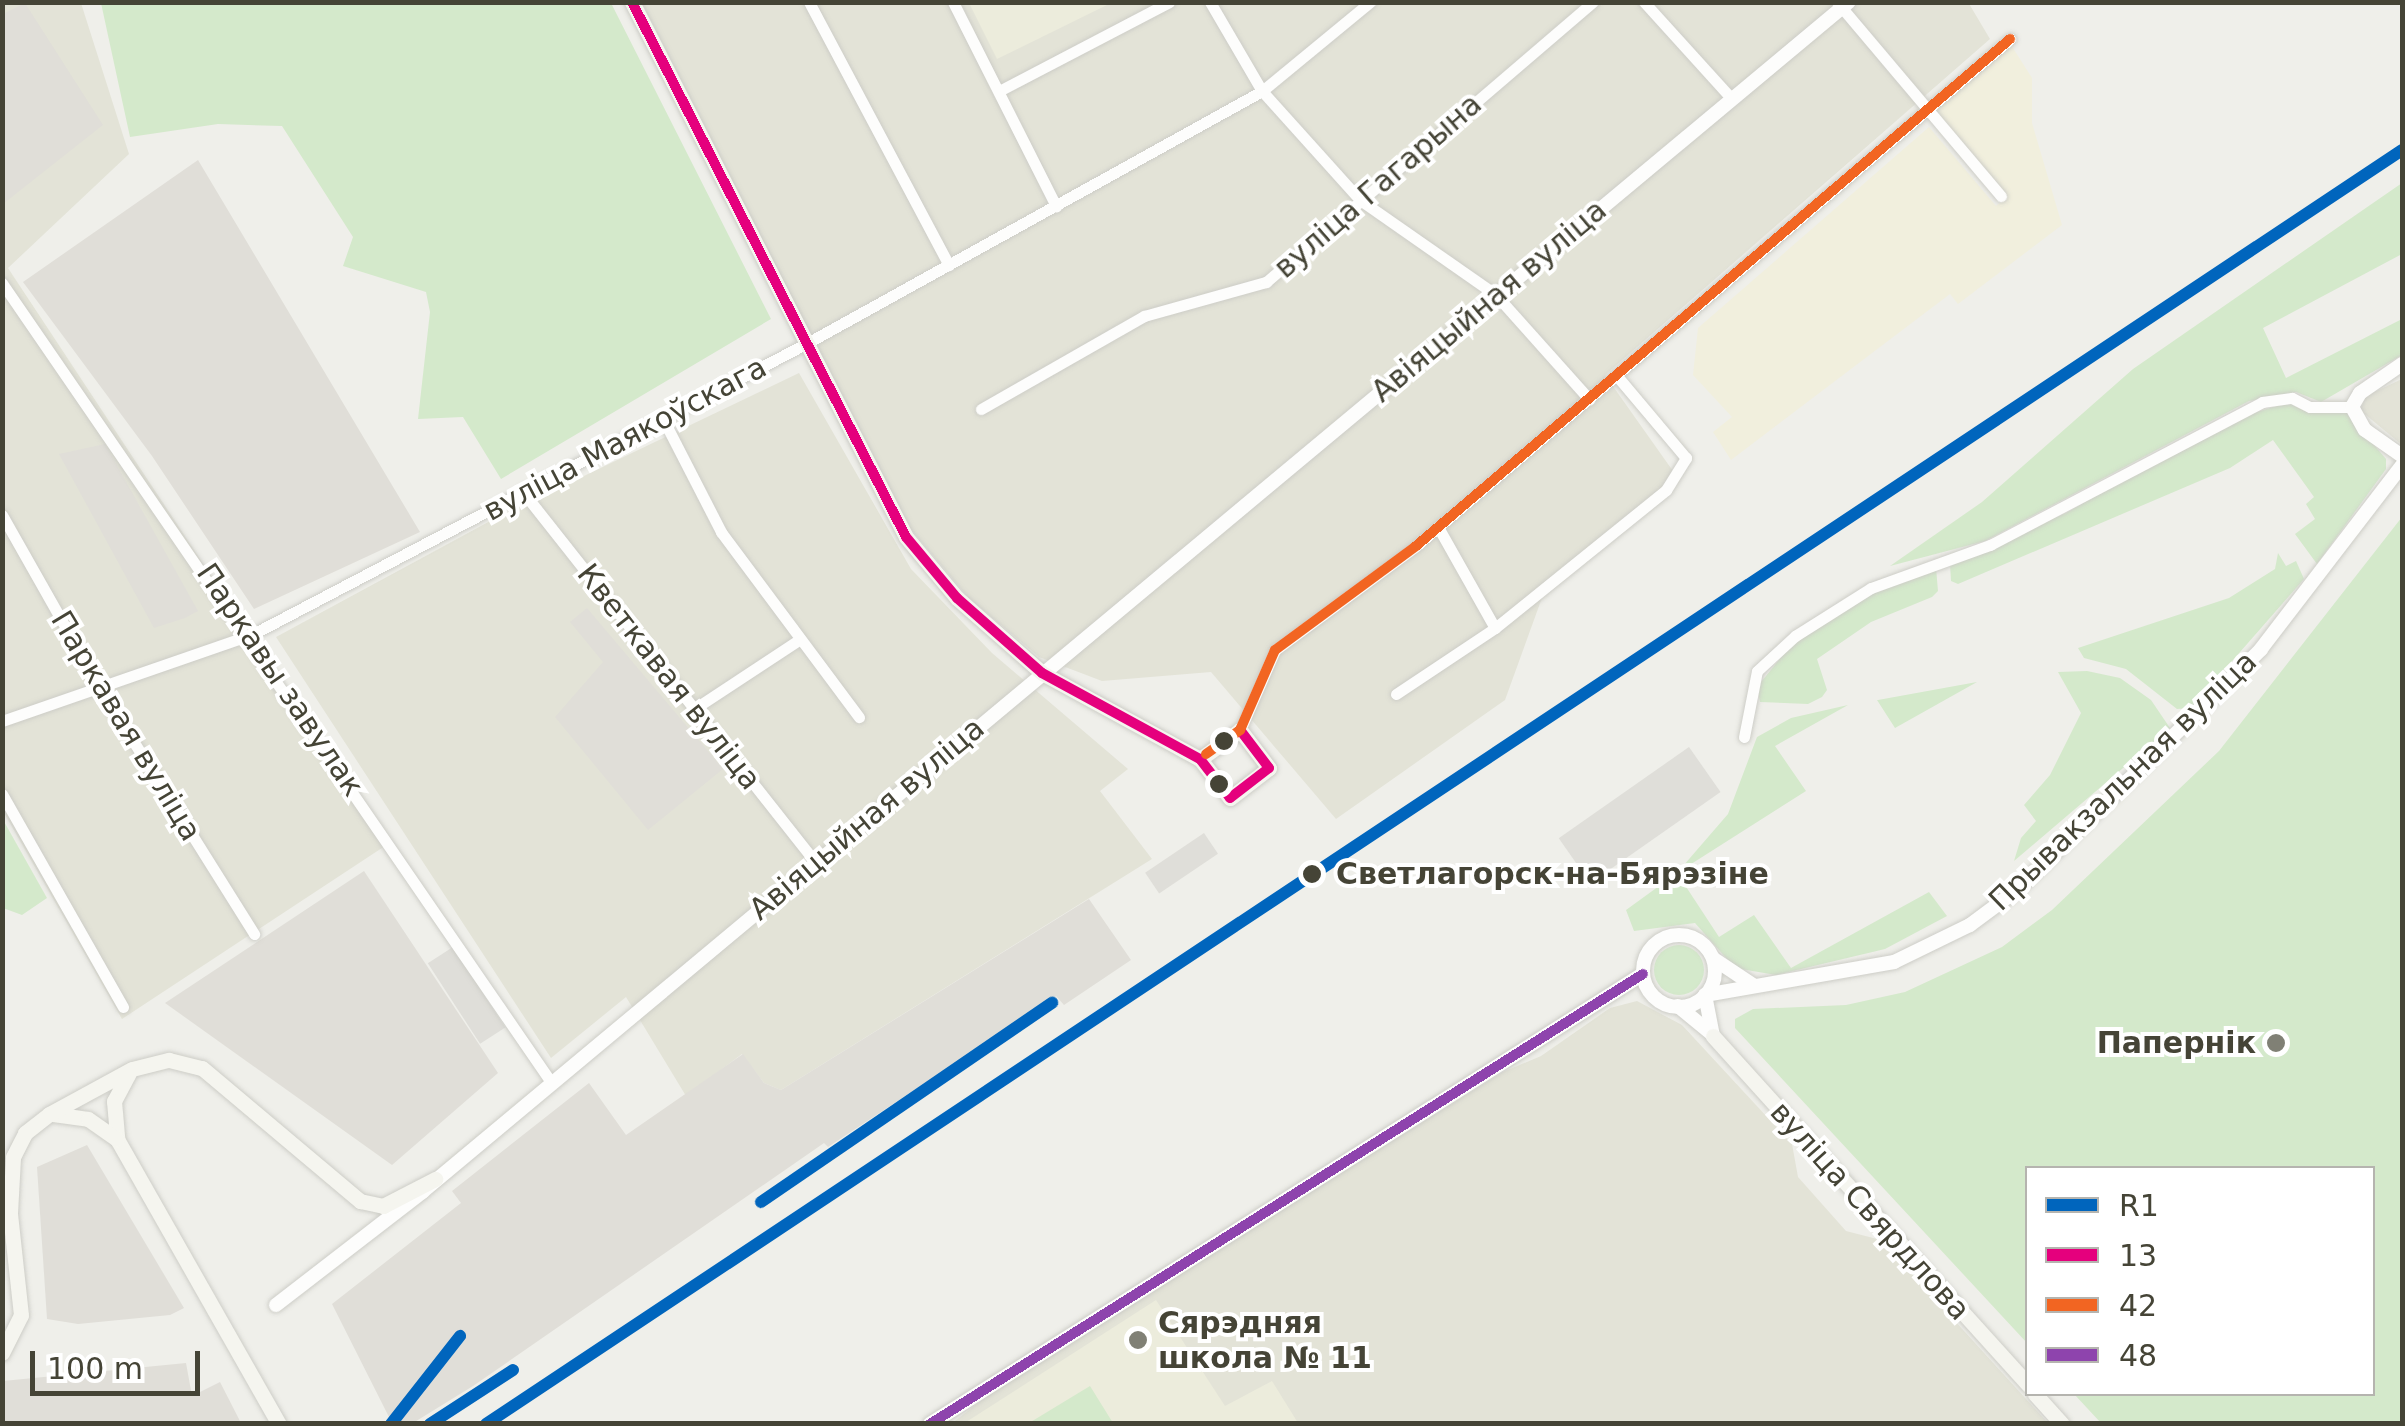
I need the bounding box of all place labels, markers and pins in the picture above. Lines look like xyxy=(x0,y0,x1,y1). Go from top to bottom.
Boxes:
unlabelled marker xyxy=(1214,731,1234,751)
unlabelled marker xyxy=(1209,774,1229,794)
place label: Светлагорск-на-Бярэзіне xyxy=(1336,856,1769,892)
marker: Светлагорск-на-Бярэзіне xyxy=(1297,859,1327,889)
place label: Папернік xyxy=(2097,1025,2256,1061)
marker: Папернік xyxy=(2265,1032,2287,1054)
place label: Сярэдняя школа № 11 xyxy=(1158,1305,1372,1376)
marker: Сярэдняя школа № 11 xyxy=(1127,1329,1149,1351)

